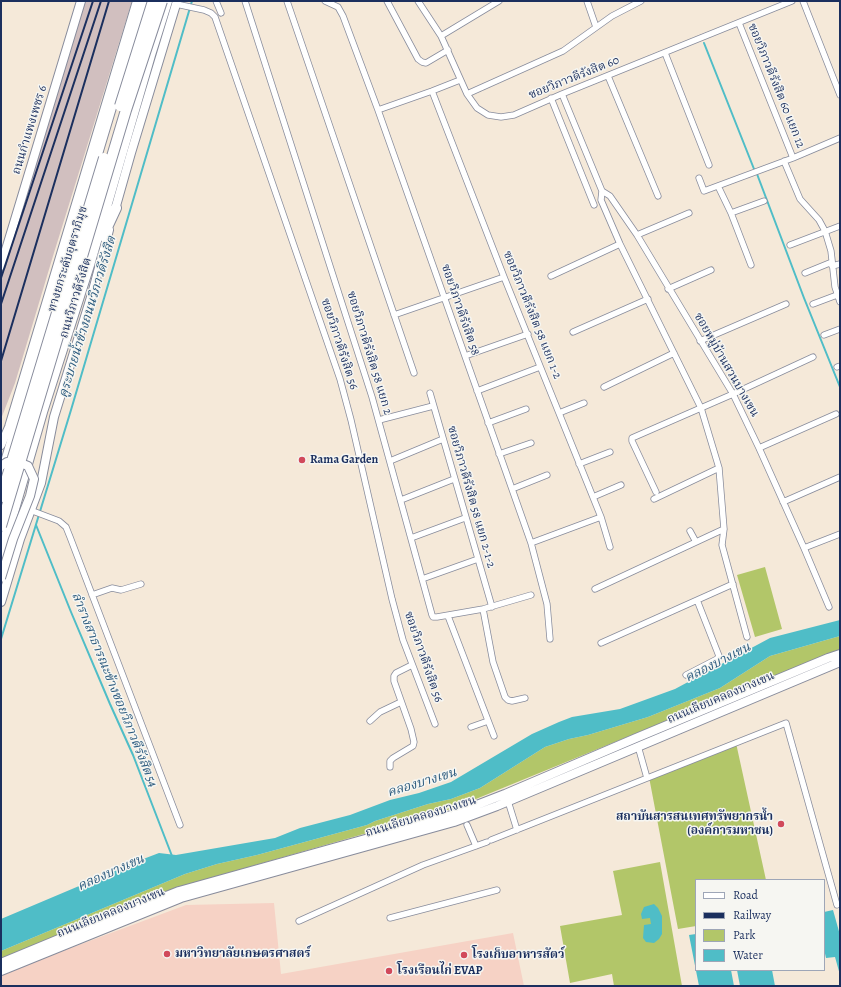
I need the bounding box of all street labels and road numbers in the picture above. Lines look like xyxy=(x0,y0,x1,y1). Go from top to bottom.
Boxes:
street label: ซอยวิภาวดีรังสิต 60 แยก 12 xyxy=(744,22,808,150)
street label: ซอยวิภาวดีรังสิต 60 xyxy=(527,53,621,103)
street label: ถนนกำแพงเพชร 6 xyxy=(10,84,50,176)
street label: ทางยกระดับอุตราภิมุข xyxy=(45,204,91,314)
street label: ซอยวิภาวดีรังสิต 58 แยก 1-2 xyxy=(500,249,564,381)
street label: ถนนวิภาวดีรังสิต xyxy=(57,256,95,340)
street label: ซอยวิภาวดีรังสิต 58 xyxy=(438,263,482,357)
street label: ซอยวิภาวดีรังสิต 58 แยก 2 xyxy=(343,290,395,416)
street label: ซอยวิภาวดีรังสิต 56 xyxy=(317,297,361,391)
street label: ซอยหมู่บ้านสวนบางเขน xyxy=(690,310,762,420)
street label: ซอยวิภาวดีรังสิต 58 แยก 2-1-2 xyxy=(444,424,498,570)
street label: ซอยวิภาวดีรังสิต 56 xyxy=(401,610,445,704)
street label: ถนนเลียบคลองบางเขน xyxy=(665,669,777,727)
street label: ถนนเลียบคลองบางเขน xyxy=(364,793,478,841)
street label: ถนนเลียบคลองบางเขน xyxy=(55,885,167,941)

